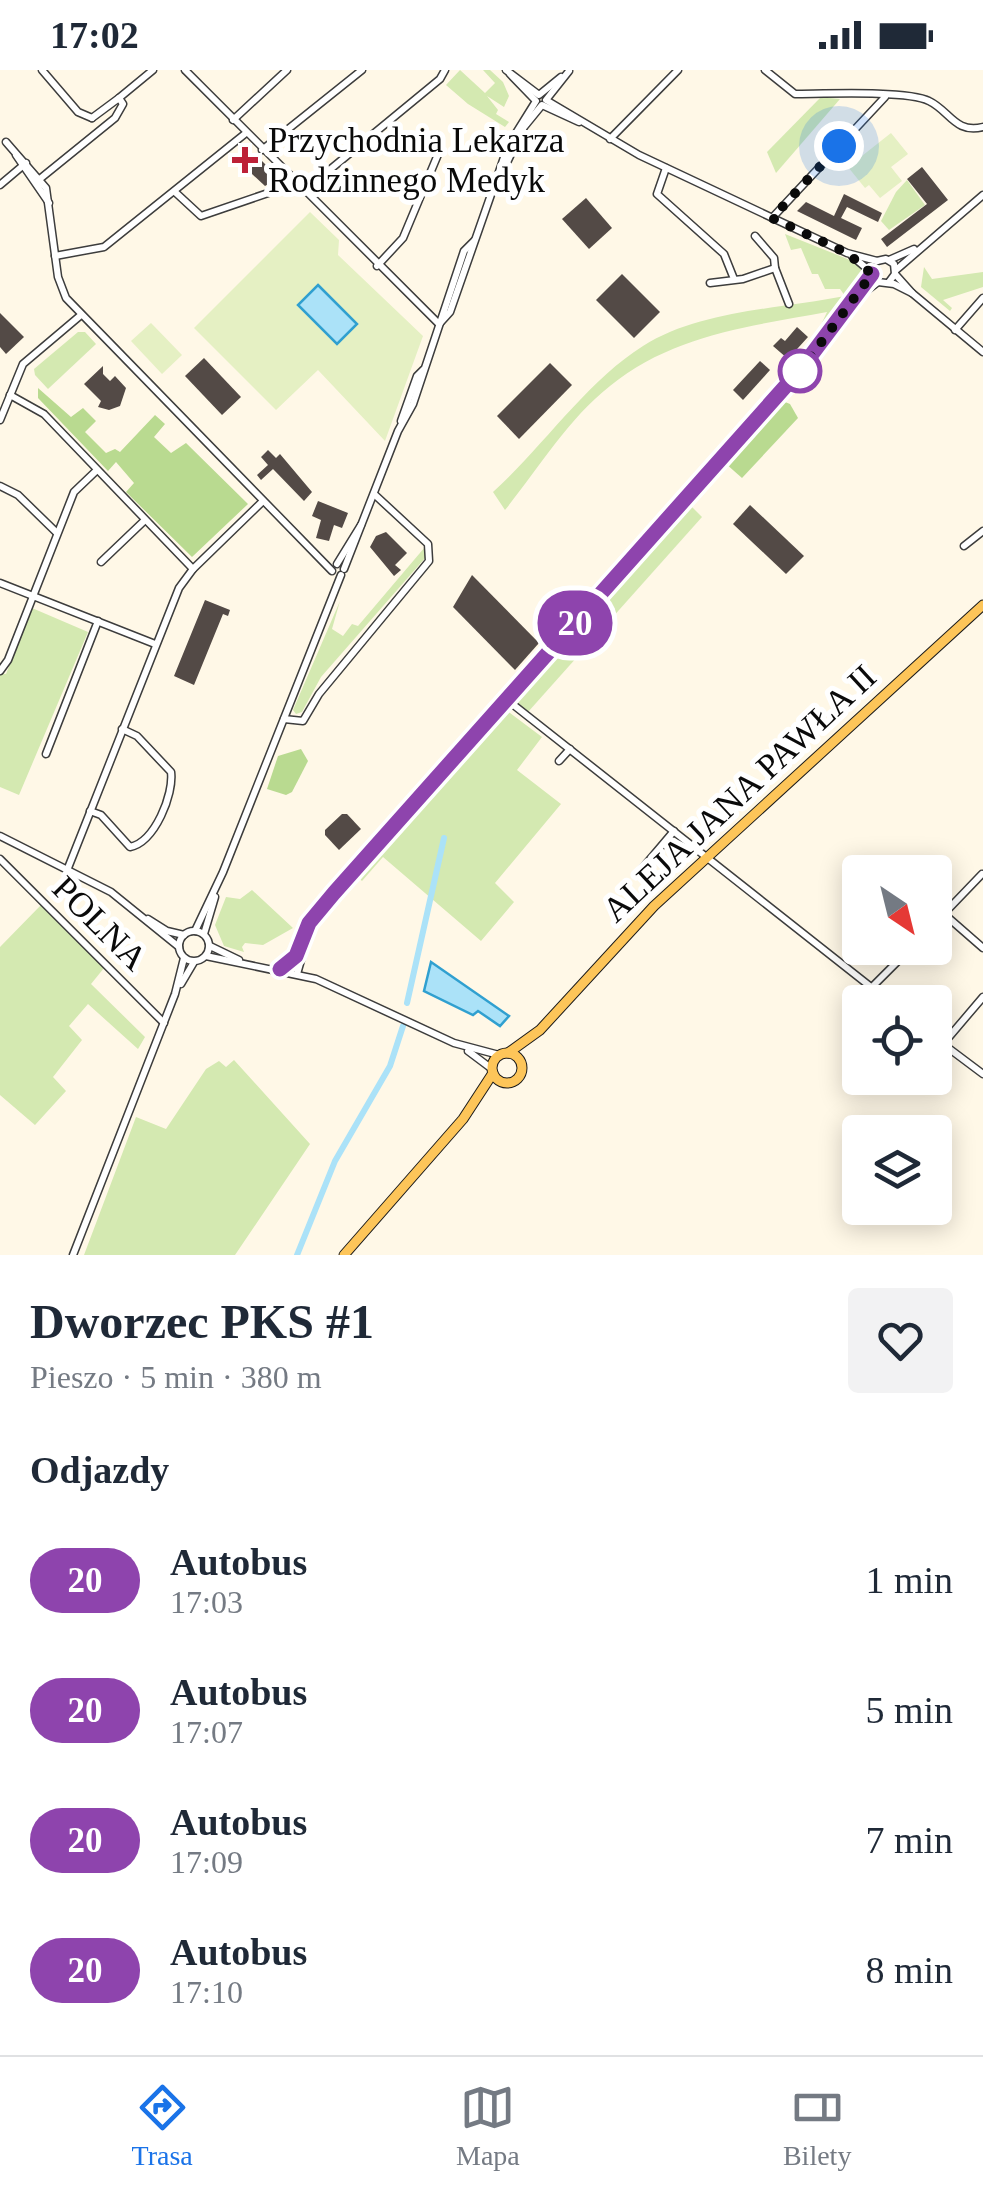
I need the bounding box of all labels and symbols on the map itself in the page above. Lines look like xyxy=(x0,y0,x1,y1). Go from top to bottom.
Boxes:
place label: Przychodnia Lekarza Rodzinnego Medyk xyxy=(268,121,565,200)
your location xyxy=(814,121,864,171)
marker: Przychodnia Lekarza Rodzinnego Medyk xyxy=(232,147,258,173)
unlabelled marker xyxy=(779,350,821,392)
line badge: 20 xyxy=(530,590,620,656)
street label: ALEJA JANA PAWŁA II xyxy=(595,657,884,930)
north arrow xyxy=(842,855,952,965)
street label: POLNA xyxy=(45,868,155,979)

